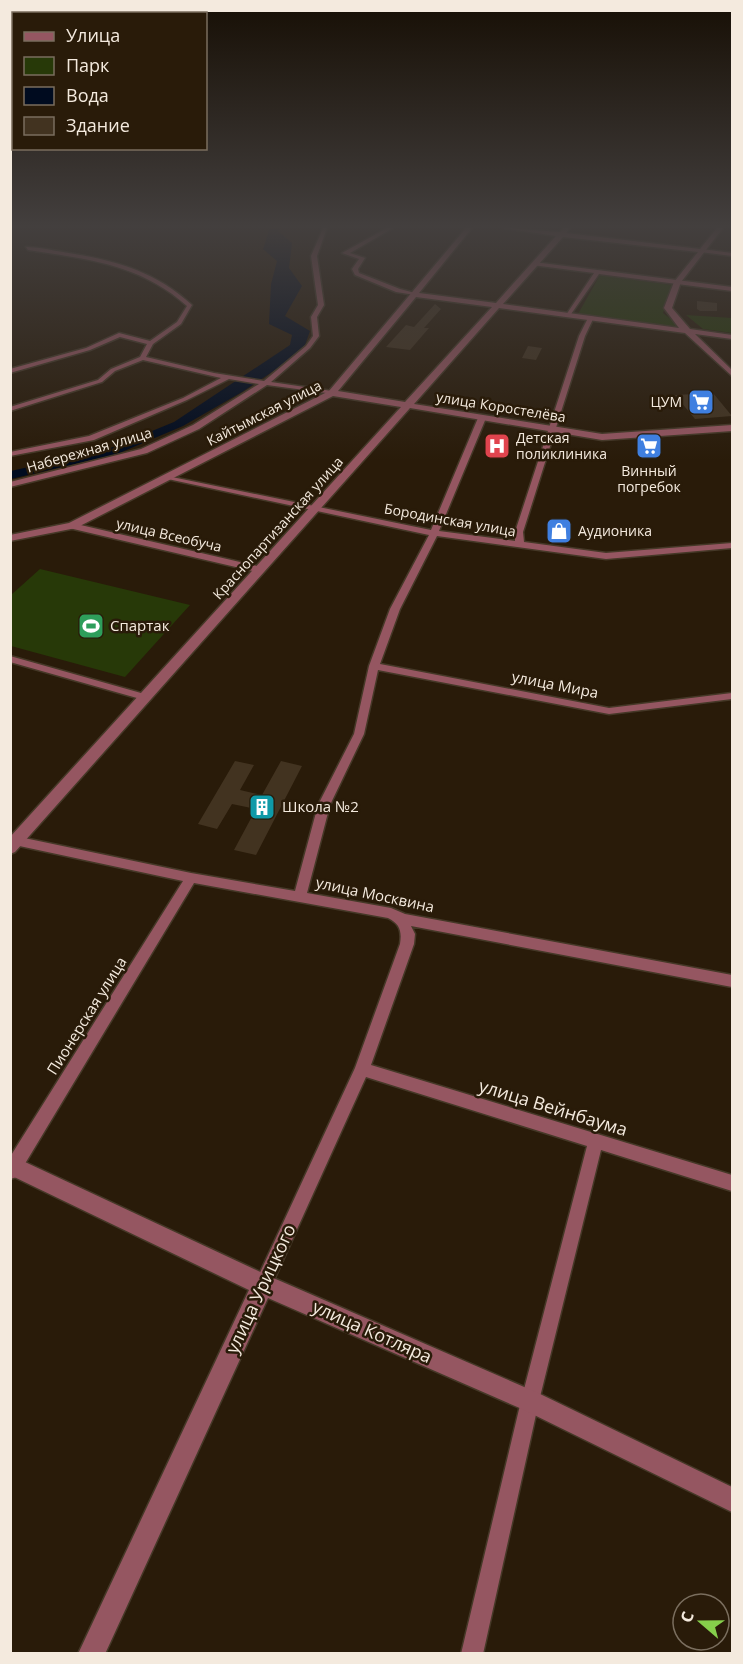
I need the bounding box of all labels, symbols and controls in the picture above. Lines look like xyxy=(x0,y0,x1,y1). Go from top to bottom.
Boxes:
legend xyxy=(12,12,207,150)
text: Улица xyxy=(66,23,120,47)
text: Парк xyxy=(66,53,110,77)
text: Вода xyxy=(66,83,109,107)
text: Здание xyxy=(66,113,130,137)
street label: Кайтымская улица xyxy=(203,375,324,450)
street label: улица Коростелёва xyxy=(435,387,567,426)
supermarket icon: ЦУМ xyxy=(686,387,716,417)
place label: ЦУМ xyxy=(650,392,682,411)
street label: Набережная улица xyxy=(24,423,154,476)
place label: Детская поликлиника xyxy=(516,428,607,463)
hospital icon: Детская поликлиника xyxy=(482,431,512,461)
supermarket icon: Винный погребок xyxy=(634,431,664,461)
street label: Краснопартизанская улица xyxy=(208,452,347,603)
place label: Винный погребок xyxy=(617,461,682,496)
street label: Бородинская улица xyxy=(383,499,517,540)
street label: улица Всеобуча xyxy=(114,513,224,556)
shop icon: Аудионика xyxy=(544,516,574,546)
place label: Аудионика xyxy=(578,521,652,540)
sports icon: Спартак xyxy=(76,611,106,641)
place label: Спартак xyxy=(110,615,170,635)
street label: улица Мира xyxy=(510,666,600,702)
building icon: Школа №2 xyxy=(247,792,277,822)
place label: Школа №2 xyxy=(282,796,359,816)
street label: улица Москвина xyxy=(314,872,436,916)
street label: Пионерская улица xyxy=(42,953,131,1078)
street label: улица Вейнбаума xyxy=(476,1073,631,1141)
street label: улица Урицкого xyxy=(220,1220,301,1357)
street label: улица Котляра xyxy=(309,1294,436,1368)
north arrow xyxy=(671,1592,731,1652)
text: С xyxy=(675,1608,699,1625)

